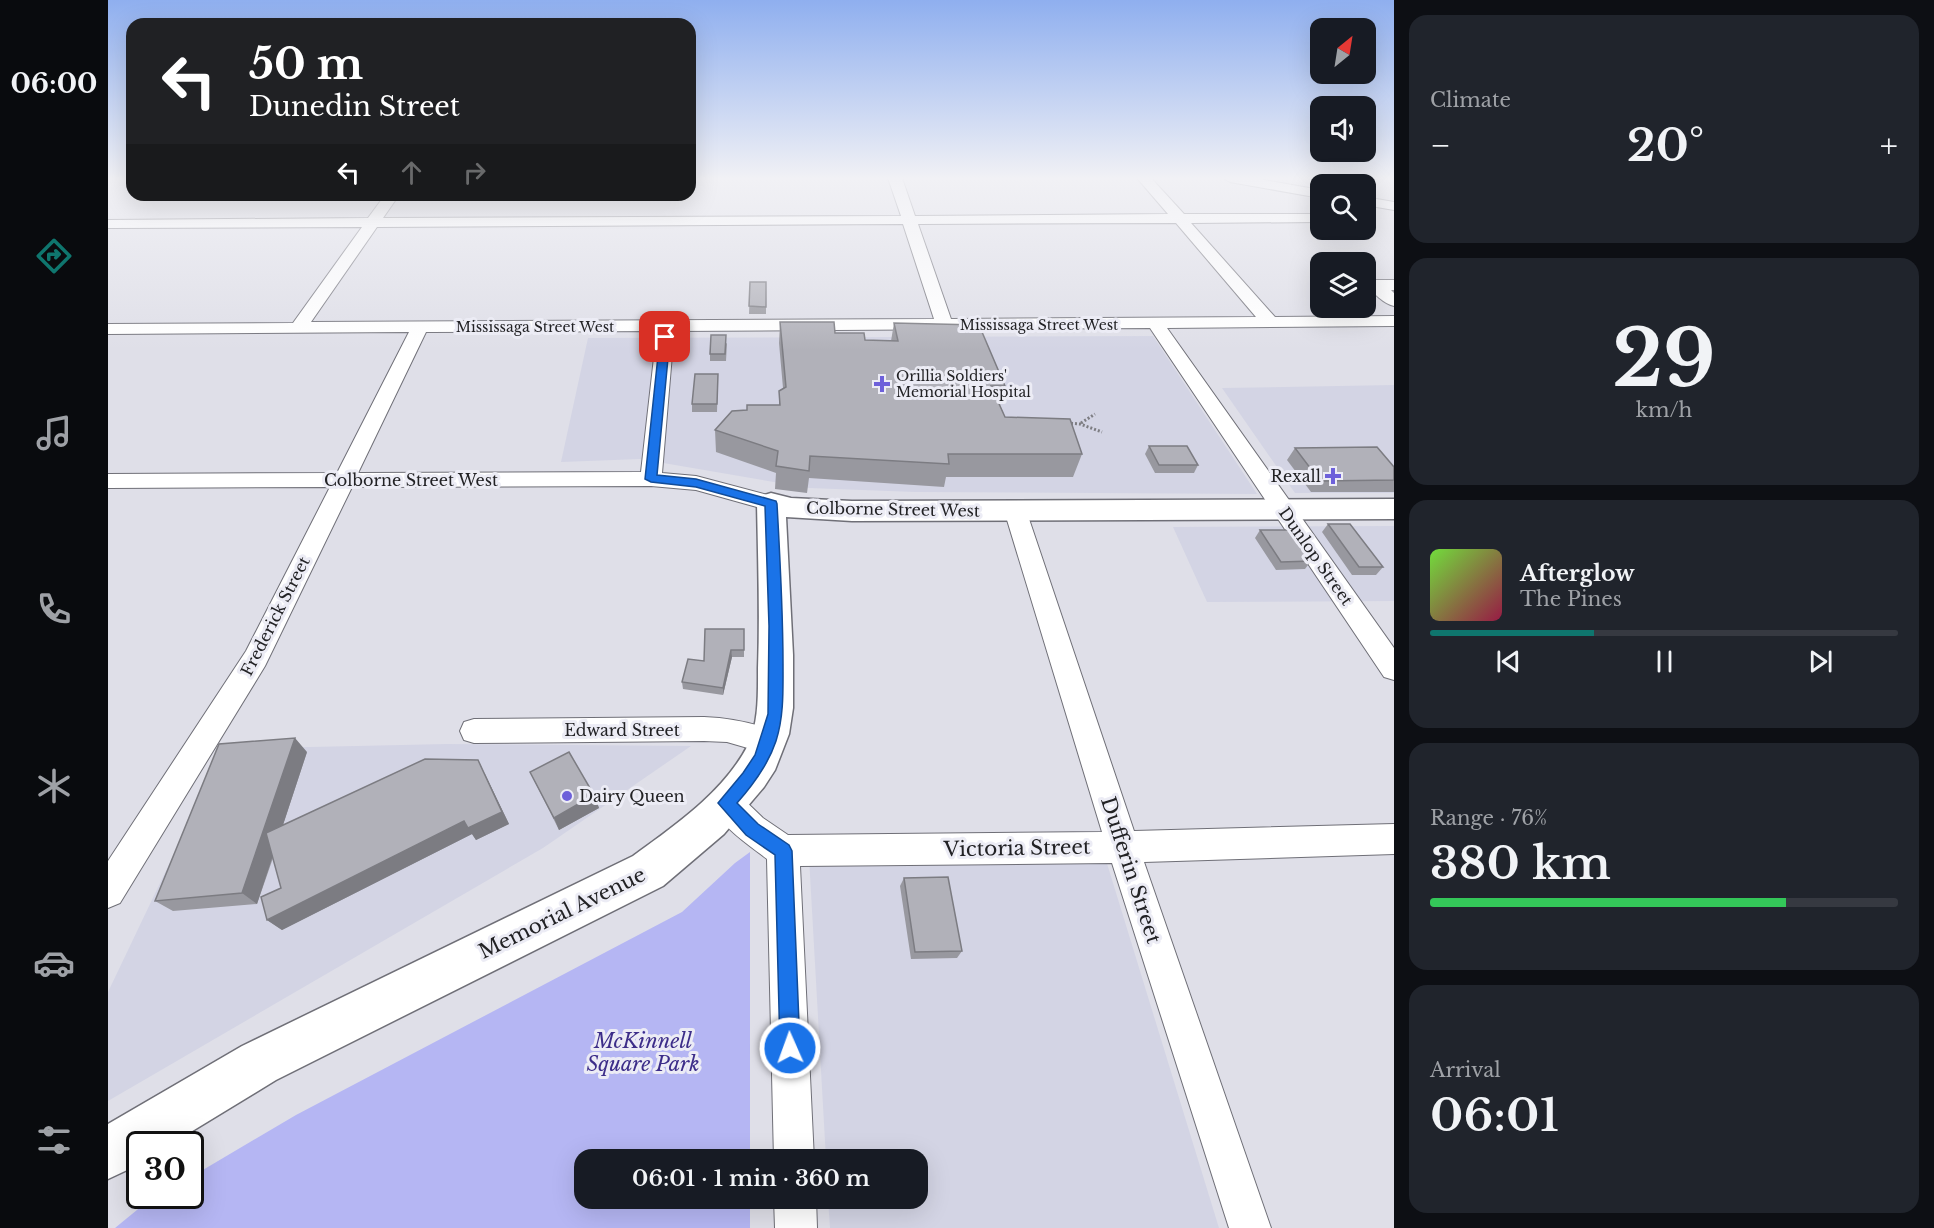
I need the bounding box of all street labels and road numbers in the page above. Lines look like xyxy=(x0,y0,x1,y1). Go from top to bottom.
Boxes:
street label: Mississaga Street West xyxy=(960,316,1119,334)
street label: Mississaga Street West xyxy=(456,318,615,336)
street label: Colborne Street West xyxy=(324,470,498,490)
street label: Colborne Street West xyxy=(806,497,980,521)
street label: Dunlop Street xyxy=(1275,503,1357,609)
street label: Frederick Street xyxy=(236,553,314,679)
street label: Edward Street xyxy=(564,720,680,740)
street label: Dufferin Street xyxy=(1096,794,1166,947)
street label: Victoria Street xyxy=(942,835,1091,861)
street label: Memorial Avenue xyxy=(475,862,649,964)

